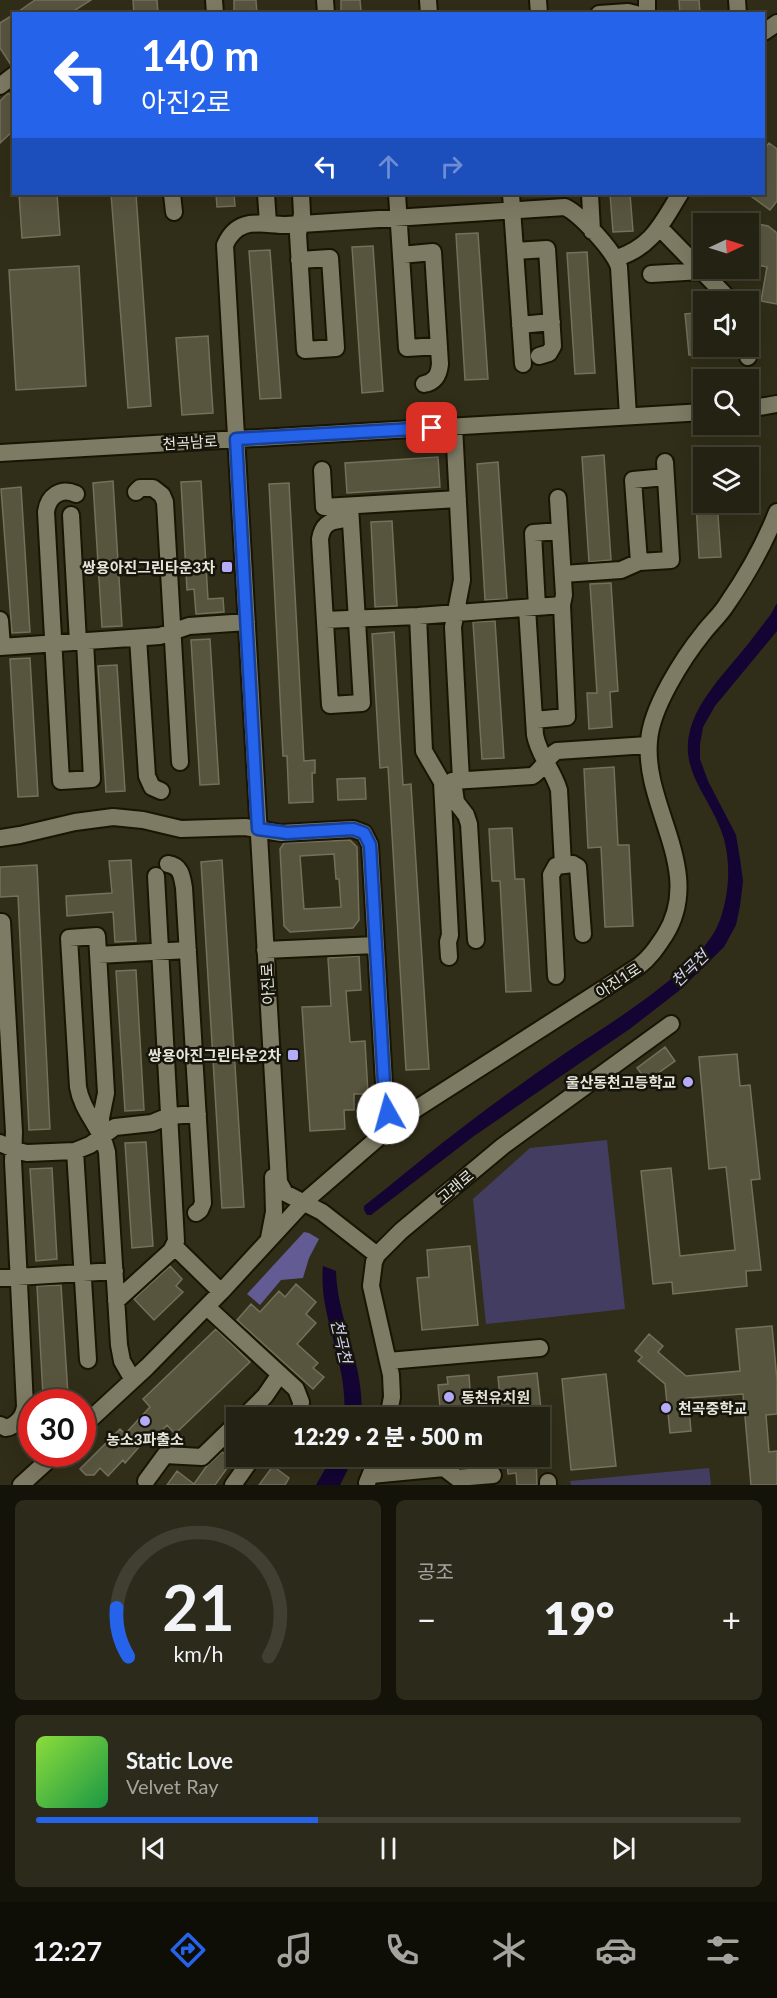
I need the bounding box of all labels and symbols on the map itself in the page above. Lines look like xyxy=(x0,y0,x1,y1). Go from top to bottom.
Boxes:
north arrow xyxy=(693,213,759,279)
pin xyxy=(406,402,457,453)
street label: 천곡남로 xyxy=(162,432,218,452)
place label: 쌍용아진그린타운3차 xyxy=(82,558,215,576)
marker: 쌍용아진그린타운3차 xyxy=(220,560,234,574)
water label: 천곡천 xyxy=(667,944,713,990)
street label: 아진1로 xyxy=(592,959,644,1001)
street label: 아진로 xyxy=(257,963,277,1005)
place label: 쌍용아진그린타운2차 xyxy=(148,1046,281,1064)
marker: 쌍용아진그린타운2차 xyxy=(286,1048,300,1062)
place label: 울산동천고등학교 xyxy=(566,1073,676,1091)
marker: 울산동천고등학교 xyxy=(681,1075,695,1089)
position arrow xyxy=(356,1081,420,1145)
street label: 고래로 xyxy=(433,1166,477,1206)
water label: 천곡천 xyxy=(328,1317,357,1367)
place label: 동천유치원 xyxy=(461,1388,530,1406)
speed limit sign: 30 xyxy=(18,1389,96,1467)
marker: 동천유치원 xyxy=(442,1390,456,1404)
place label: 천곡중학교 xyxy=(678,1399,747,1417)
marker: 천곡중학교 xyxy=(659,1401,673,1415)
marker: 농소3파출소 xyxy=(138,1414,152,1428)
place label: 농소3파출소 xyxy=(106,1430,184,1448)

